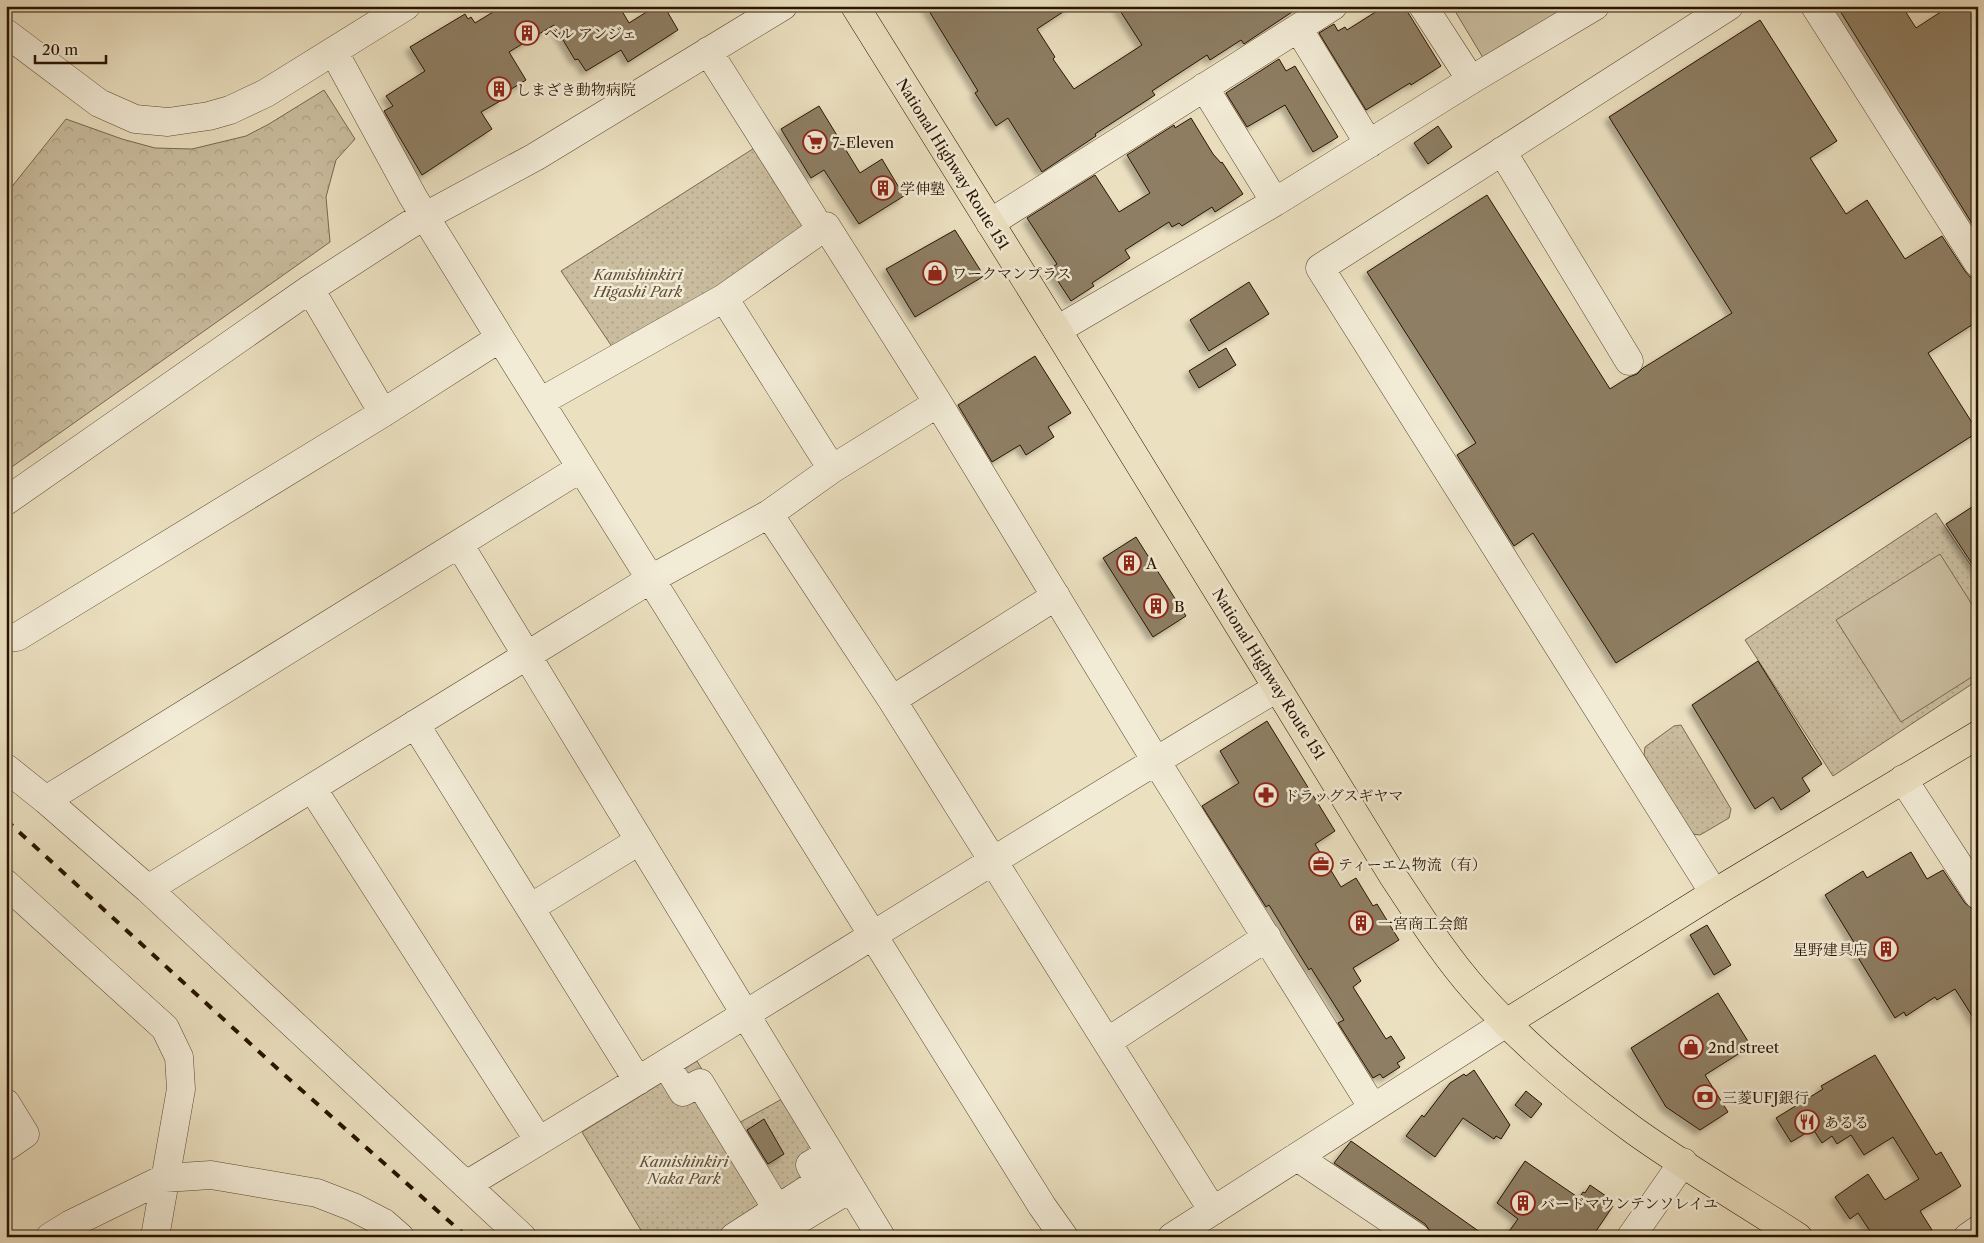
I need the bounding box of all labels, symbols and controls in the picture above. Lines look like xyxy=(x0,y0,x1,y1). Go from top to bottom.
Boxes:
building icon: ベル アンジェ xyxy=(514,20,540,46)
place label: ベル アンジェ xyxy=(544,24,637,43)
scale bar xyxy=(35,32,106,64)
text: 20 m xyxy=(42,40,78,59)
street label: National Highway Route 151 xyxy=(892,75,1014,254)
building icon: しまざき動物病院 xyxy=(486,76,512,102)
place label: しまざき動物病院 xyxy=(516,80,636,99)
supermarket icon: 7-Eleven xyxy=(802,129,828,155)
place label: 7-Eleven xyxy=(832,133,895,152)
building icon: 学伸塾 xyxy=(870,175,896,201)
place label: 学伸塾 xyxy=(900,179,945,198)
shop icon: ワークマンプラス xyxy=(922,260,948,286)
place label: ワークマンプラス xyxy=(952,264,1072,283)
park label: Kamishinkiri Higashi Park xyxy=(593,265,684,301)
building icon: A xyxy=(1116,550,1142,576)
place label: A xyxy=(1145,554,1158,573)
street label: National Highway Route 151 xyxy=(1208,585,1330,764)
building icon: B xyxy=(1143,593,1169,619)
place label: B xyxy=(1174,597,1184,616)
pharmacy icon: ドラッグスギヤマ xyxy=(1253,782,1279,808)
place label: ドラッグスギヤマ xyxy=(1284,786,1404,805)
office icon: ティーエム物流（有） xyxy=(1308,851,1334,877)
place label: ティーエム物流（有） xyxy=(1338,855,1487,874)
building icon: 一宮商工会館 xyxy=(1348,910,1374,936)
place label: 一宮商工会館 xyxy=(1378,914,1468,933)
building icon: 星野建具店 xyxy=(1873,936,1899,962)
place label: 星野建具店 xyxy=(1793,940,1868,959)
shop icon: 2nd street xyxy=(1678,1034,1704,1060)
place label: 2nd street xyxy=(1708,1038,1780,1057)
bank icon: 三菱UFJ銀行 xyxy=(1692,1084,1718,1110)
place label: 三菱UFJ銀行 xyxy=(1722,1088,1809,1107)
restaurant icon: あるる xyxy=(1794,1109,1820,1135)
place label: あるる xyxy=(1824,1113,1869,1132)
park label: Kamishinkiri Naka Park xyxy=(639,1152,730,1188)
building icon: バードマウンテンソレイユ xyxy=(1510,1190,1536,1216)
place label: バードマウンテンソレイユ xyxy=(1540,1194,1718,1213)

